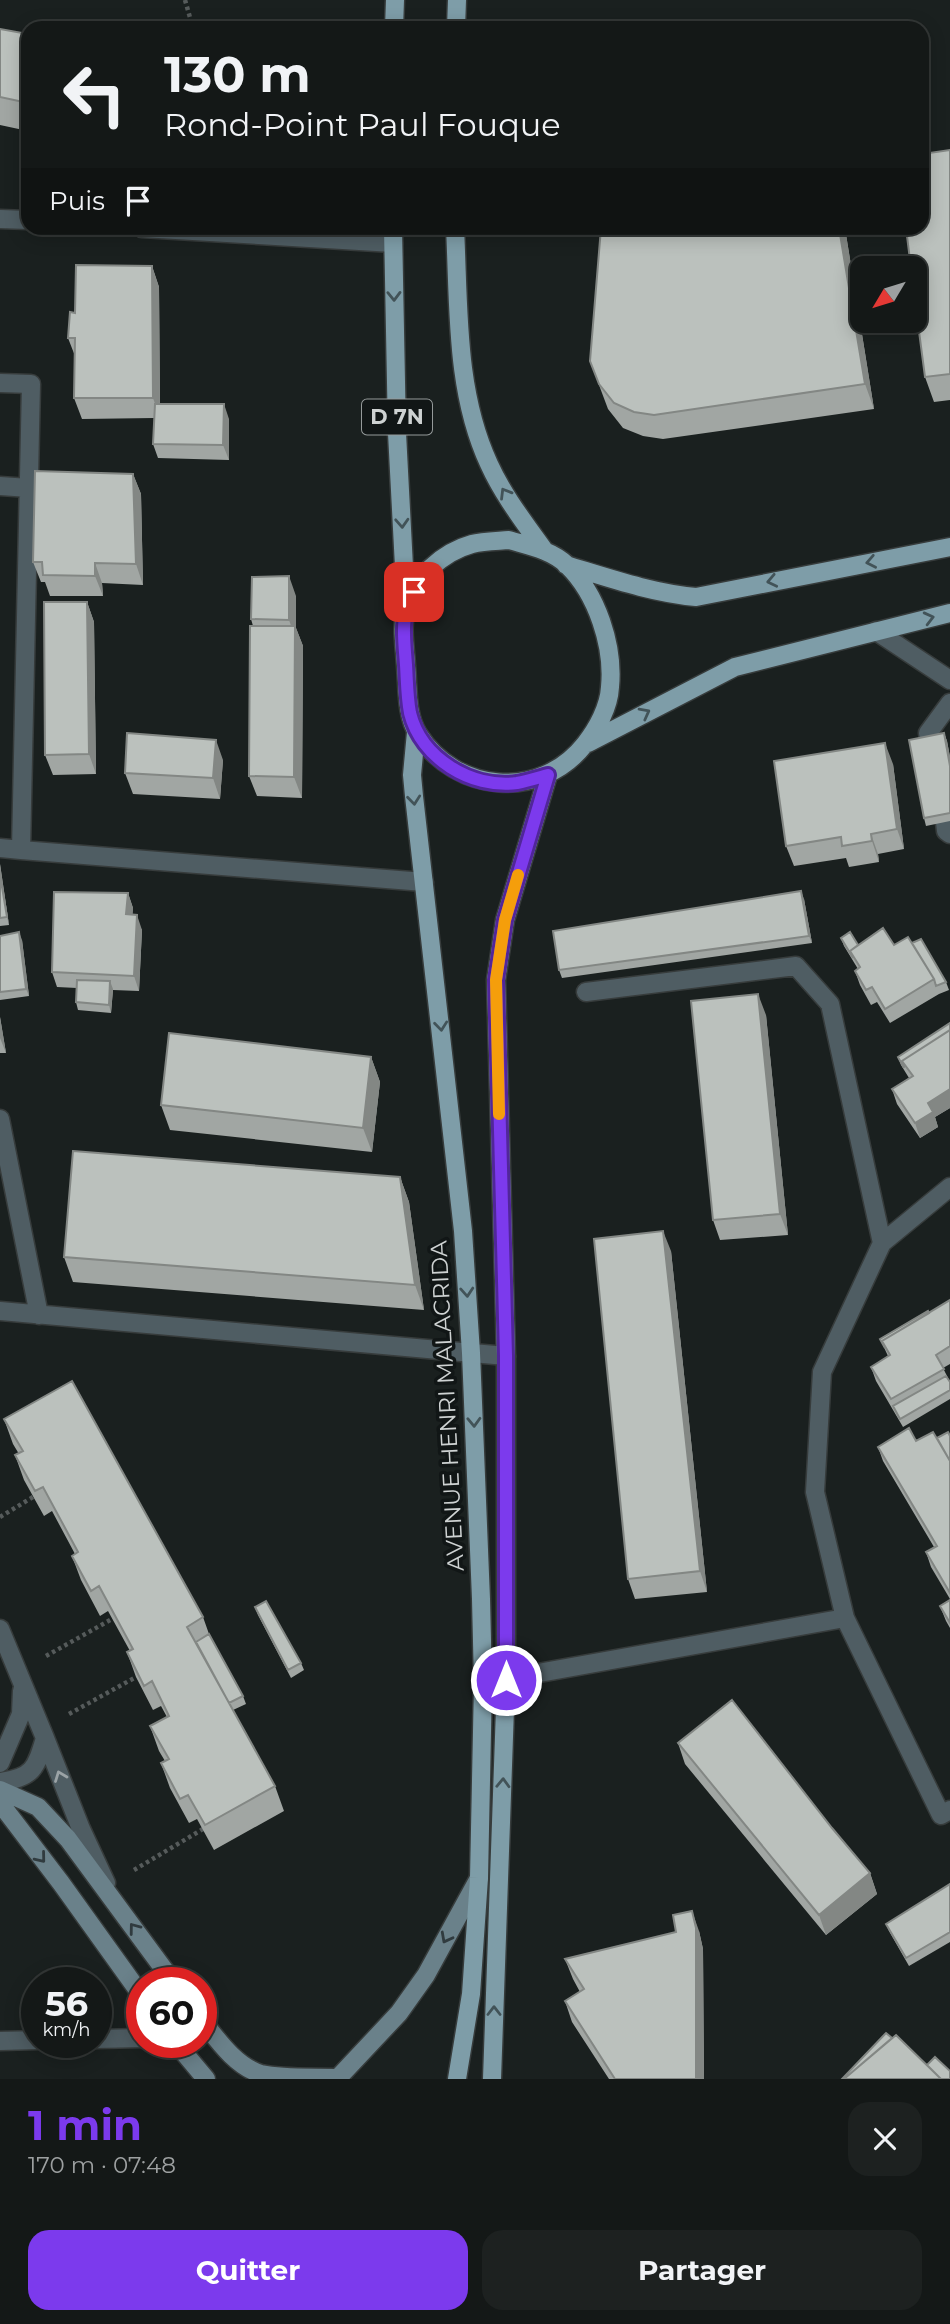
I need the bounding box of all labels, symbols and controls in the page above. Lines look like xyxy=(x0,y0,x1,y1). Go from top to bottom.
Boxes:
text: 130 m xyxy=(164,45,311,104)
icon: left xyxy=(49,49,140,140)
text: Rond-Point Paul Fouque xyxy=(164,105,561,144)
icon: arrive xyxy=(119,182,157,220)
text: Puis xyxy=(49,185,105,217)
north arrow xyxy=(850,256,928,332)
map controls xyxy=(850,256,927,333)
one-way arrow xyxy=(386,291,402,301)
road number: D 7N xyxy=(362,400,432,434)
one-way arrow xyxy=(500,488,513,501)
one-way arrow xyxy=(394,518,409,529)
one-way arrow xyxy=(865,554,876,569)
pin xyxy=(384,562,444,622)
icon: arrive xyxy=(395,573,433,611)
one-way arrow xyxy=(766,573,778,588)
one-way arrow xyxy=(923,612,935,626)
one-way arrow xyxy=(638,708,650,721)
one-way arrow xyxy=(407,794,422,806)
one-way arrow xyxy=(433,1020,448,1032)
street label: AVENUE HENRI MALACRIDA xyxy=(424,1240,470,1572)
one-way arrow xyxy=(459,1287,474,1298)
one-way arrow xyxy=(466,1416,481,1427)
position arrow xyxy=(469,1643,543,1717)
one-way arrow xyxy=(55,1770,69,1782)
one-way arrow xyxy=(495,1778,510,1789)
one-way arrow xyxy=(32,1851,45,1863)
one-way arrow xyxy=(129,1923,142,1936)
one-way arrow xyxy=(441,1931,455,1943)
speed limit sign: 60 xyxy=(126,1967,217,2058)
text: 56 xyxy=(45,1982,88,2025)
one-way arrow xyxy=(486,2005,502,2016)
text: km/h xyxy=(42,2019,91,2041)
text: 1 min xyxy=(28,2099,142,2151)
button: close xyxy=(848,2102,922,2176)
text: 170 m · 07:48 xyxy=(28,2151,176,2179)
button: Quitter xyxy=(28,2230,468,2310)
button: Partager xyxy=(482,2230,922,2310)

